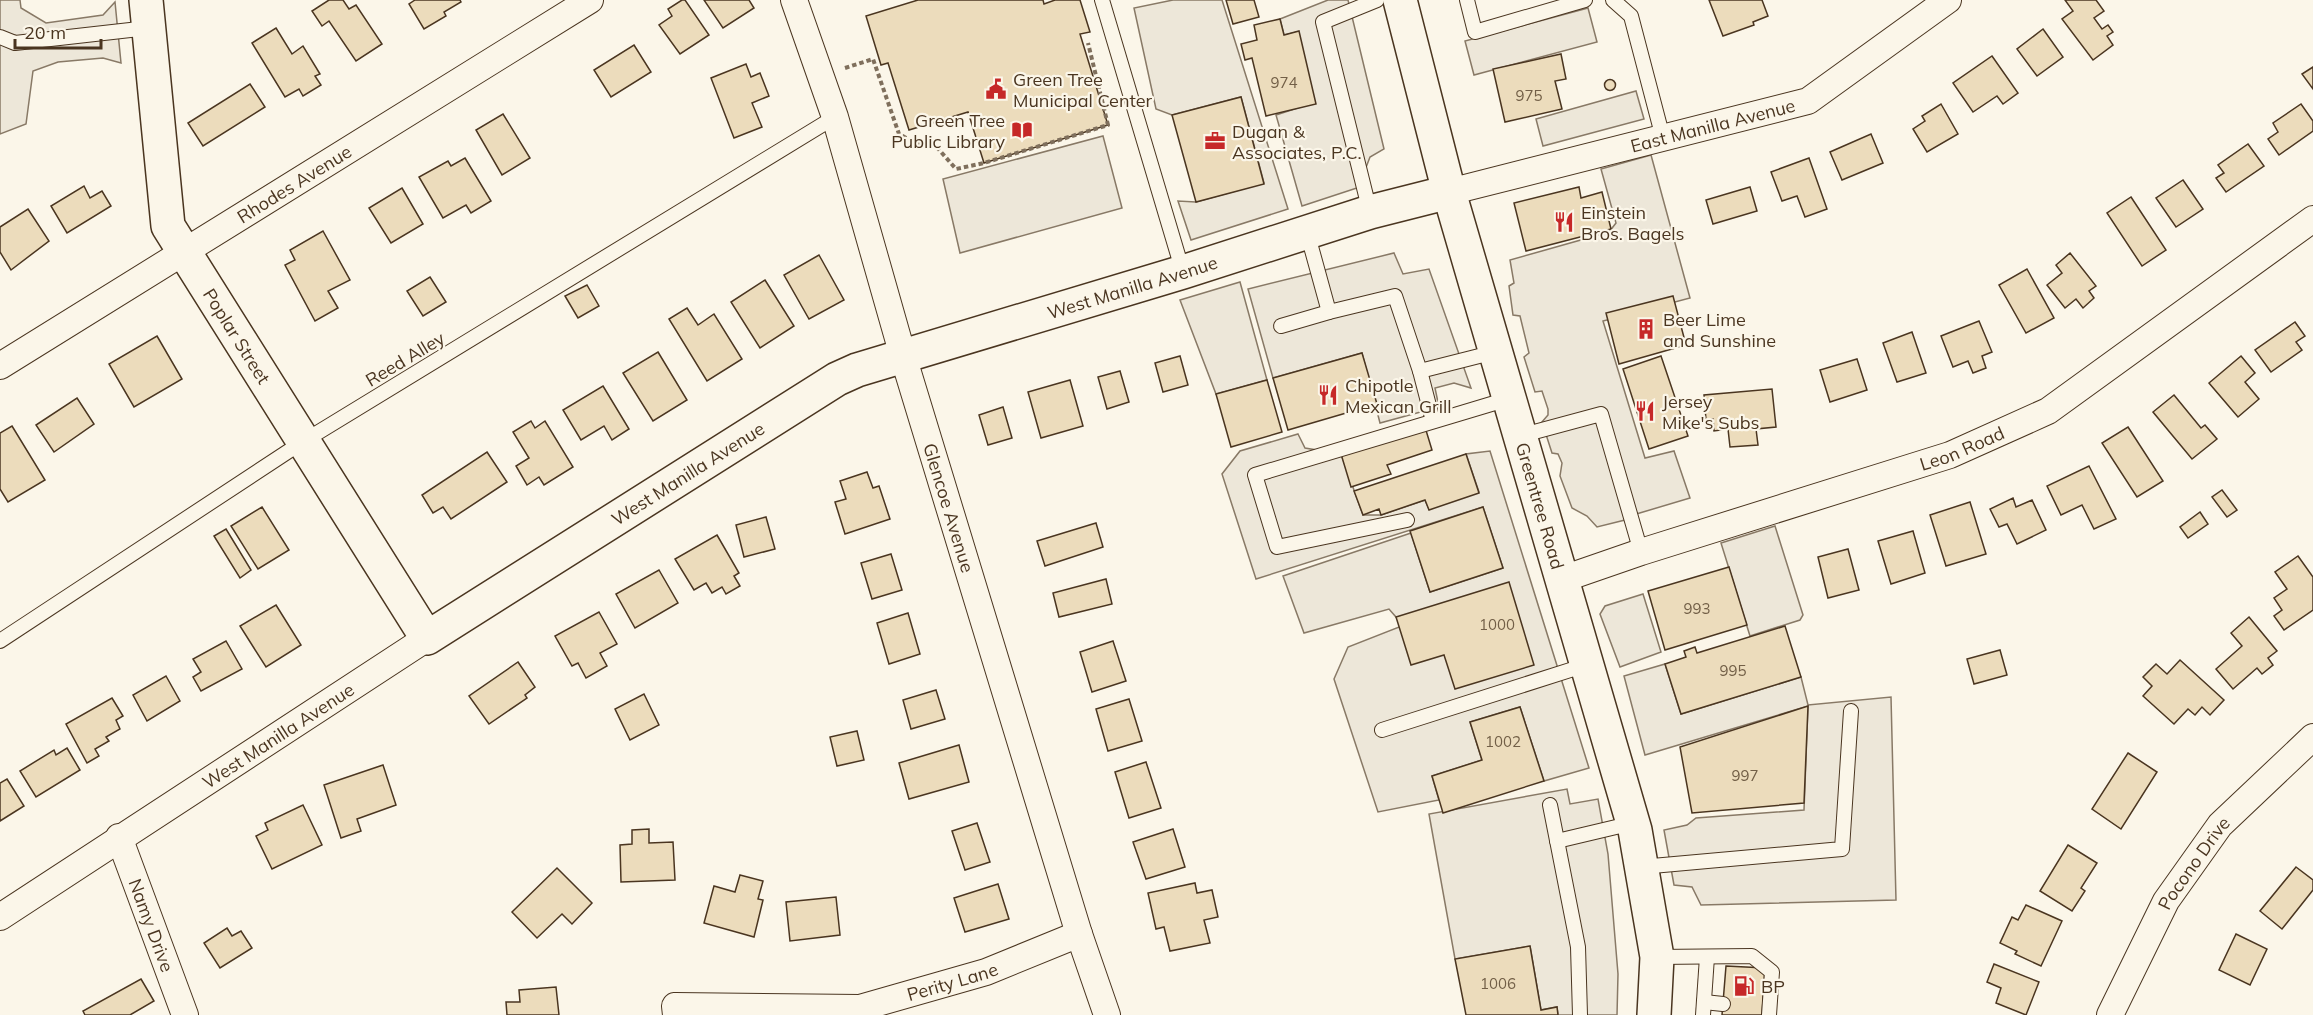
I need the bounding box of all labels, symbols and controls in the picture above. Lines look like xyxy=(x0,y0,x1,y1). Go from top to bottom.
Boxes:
scale bar xyxy=(15,12,100,50)
text: 20 m xyxy=(24,21,66,44)
place label: Green Tree Municipal Center xyxy=(1013,68,1152,112)
house number: 974 xyxy=(1270,73,1298,92)
public building icon: Green Tree Municipal Center xyxy=(984,77,1008,101)
house number: 975 xyxy=(1515,86,1543,105)
street label: East Manilla Avenue xyxy=(1628,93,1797,157)
place label: Green Tree Public Library xyxy=(891,109,1005,153)
library icon: Green Tree Public Library xyxy=(1010,118,1034,142)
place label: Dugan & Associates, P.C. xyxy=(1232,120,1362,164)
office icon: Dugan & Associates, P.C. xyxy=(1203,129,1227,153)
street label: Rhodes Avenue xyxy=(233,139,355,228)
place label: Einstein Bros. Bagels xyxy=(1581,201,1685,245)
restaurant icon: Einstein Bros. Bagels xyxy=(1552,210,1576,234)
street label: West Manilla Avenue xyxy=(1044,250,1220,324)
street label: Poplar Street xyxy=(199,284,276,388)
place label: Beer Lime and Sunshine xyxy=(1663,308,1776,352)
building icon: Beer Lime and Sunshine xyxy=(1634,317,1658,341)
street label: Reed Alley xyxy=(361,326,449,392)
place label: Chipotle Mexican Grill xyxy=(1345,374,1452,418)
restaurant icon: Chipotle Mexican Grill xyxy=(1316,383,1340,407)
place label: Jersey Mike's Subs xyxy=(1662,390,1760,434)
restaurant icon: Jersey Mike's Subs xyxy=(1633,399,1657,423)
street label: West Manilla Avenue xyxy=(607,416,768,530)
street label: Leon Road xyxy=(1917,421,2008,475)
street label: Glencoe Avenue xyxy=(919,440,980,575)
street label: Greentree Road xyxy=(1511,440,1570,572)
house number: 993 xyxy=(1683,599,1711,618)
house number: 1000 xyxy=(1479,615,1515,634)
house number: 995 xyxy=(1719,661,1747,680)
street label: West Manilla Avenue xyxy=(198,677,358,793)
house number: 1002 xyxy=(1485,732,1521,751)
house number: 997 xyxy=(1731,766,1759,785)
street label: Pocono Drive xyxy=(2152,811,2234,913)
street label: Namy Drive xyxy=(124,875,179,975)
street label: Perity Lane xyxy=(904,957,1001,1006)
house number: 1006 xyxy=(1480,974,1516,993)
fuel station icon: BP xyxy=(1732,974,1756,998)
place label: BP xyxy=(1761,975,1785,998)

